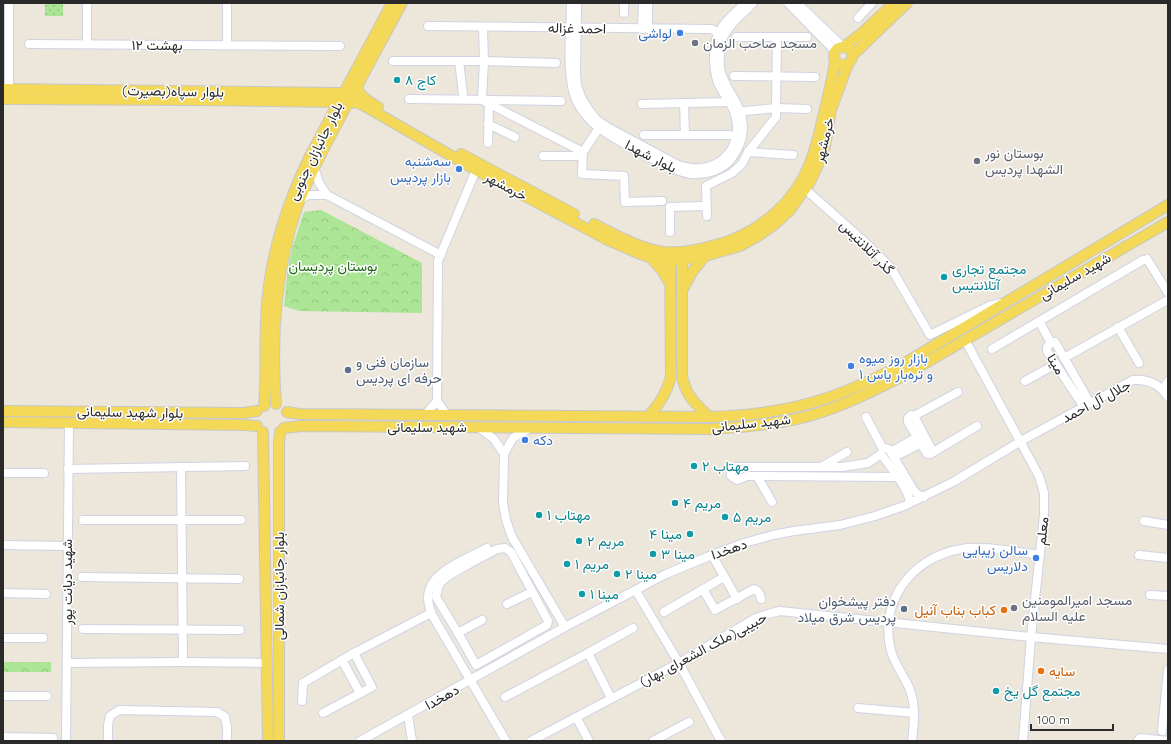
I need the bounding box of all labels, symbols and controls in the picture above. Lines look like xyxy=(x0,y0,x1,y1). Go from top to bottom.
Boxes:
street label: احمد غزاله xyxy=(548,18,606,38)
place label: لواشی xyxy=(638,24,672,42)
marker: لواشی xyxy=(675,28,685,38)
place label: مسجد صاحب الزمان xyxy=(703,34,817,52)
street label: بهشت ۱۲ xyxy=(131,36,183,54)
marker: مسجد صاحب الزمان xyxy=(690,38,700,48)
place label: کاج ۸ xyxy=(405,71,436,91)
marker: کاج ۸ xyxy=(392,75,402,85)
street label: بلوار سپاه(بصیرت) xyxy=(122,81,224,102)
street label: بلوار جانبازان جنوبی xyxy=(283,99,347,203)
street label: خرمشهر xyxy=(810,116,838,165)
street label: بلوار شهدا xyxy=(622,135,680,177)
place label: بوستان نور الشهدا پردیس xyxy=(984,144,1063,179)
place label: سه‌شنبه بازار پردیس xyxy=(390,152,451,187)
marker: بوستان نور الشهدا پردیس xyxy=(972,156,982,166)
marker: سه‌شنبه بازار پردیس xyxy=(454,164,464,174)
street label: خرمشهر xyxy=(481,167,530,205)
street label: گذر آتلانتیس xyxy=(836,216,898,278)
street label: شهید سلیمانی xyxy=(1036,248,1114,304)
park label: بوستان پردیسان xyxy=(289,257,377,276)
place label: مجتمع تجاری آتلانتیس xyxy=(952,260,1026,294)
marker: مجتمع تجاری آتلانتیس xyxy=(939,272,949,282)
place label: بازار روز میوه و تره‌بار یاس ۱ xyxy=(859,349,933,383)
street label: مینا xyxy=(1043,350,1069,378)
place label: سازمان فنی و حرفه ای پردیس xyxy=(356,353,442,388)
marker: بازار روز میوه و تره‌بار یاس ۱ xyxy=(846,361,856,371)
marker: سازمان فنی و حرفه ای پردیس xyxy=(343,365,353,375)
street label: جلال آل احمد xyxy=(1058,375,1134,428)
street label: بلوار شهید سلیمانی xyxy=(77,402,183,422)
street label: شهید سلیمانی xyxy=(710,410,792,436)
street label: شهید سلیمانی xyxy=(387,418,467,436)
place label: دکه xyxy=(533,431,553,449)
marker: دکه xyxy=(520,435,530,445)
place label: مهتاب ۲ xyxy=(702,457,749,475)
marker: مهتاب ۲ xyxy=(689,461,699,471)
place label: مریم ۴ xyxy=(683,494,721,512)
marker: مریم ۴ xyxy=(670,498,680,508)
place label: مهتاب ۱ xyxy=(547,506,591,524)
place label: مریم ۵ xyxy=(733,508,771,526)
marker: مهتاب ۱ xyxy=(534,510,544,520)
marker: مریم ۵ xyxy=(720,512,730,522)
street label: معلم xyxy=(1032,516,1052,546)
place label: مینا ۴ xyxy=(649,525,682,543)
marker: مینا ۴ xyxy=(685,529,695,539)
street label: بلوار جانبازان شمالی xyxy=(270,532,288,640)
place label: مریم ۲ xyxy=(587,532,624,550)
street label: دهخدا xyxy=(709,534,750,563)
marker: مریم ۲ xyxy=(574,536,584,546)
street label: شهید دیانت پور xyxy=(58,539,77,626)
place label: سالن زیبایی دلاریس xyxy=(962,541,1028,575)
place label: مینا ۳ xyxy=(661,545,695,563)
marker: مینا ۳ xyxy=(648,549,658,559)
marker: سالن زیبایی دلاریس xyxy=(1031,553,1041,563)
place label: مریم ۱ xyxy=(575,555,609,573)
marker: مریم ۱ xyxy=(562,559,572,569)
place label: مینا ۲ xyxy=(625,565,657,583)
marker: مینا ۲ xyxy=(612,569,622,579)
place label: مینا ۱ xyxy=(590,585,619,603)
marker: مینا ۱ xyxy=(577,589,587,599)
place label: مسجد امیرالمومنین علیه السلام xyxy=(1022,591,1132,625)
place label: دفتر پیشخوان پردیس شرق میلاد xyxy=(797,592,896,627)
place label: کباب بناب آنیل xyxy=(914,601,996,619)
marker: مسجد امیرالمومنین علیه السلام xyxy=(1009,603,1019,613)
marker: دفتر پیشخوان پردیس شرق میلاد xyxy=(899,604,909,614)
marker: کباب بناب آنیل xyxy=(999,605,1009,615)
street label: حبیبی(ملک الشعرای بهار) xyxy=(636,608,770,690)
place label: سایه xyxy=(1049,662,1075,680)
marker: سایه xyxy=(1036,666,1046,676)
street label: دهخدا xyxy=(422,680,463,714)
place label: مجتمع گل یخ xyxy=(1004,682,1080,702)
marker: مجتمع گل یخ xyxy=(991,686,1001,696)
scale bar xyxy=(1031,706,1113,732)
text: 100 m xyxy=(1037,712,1070,727)

